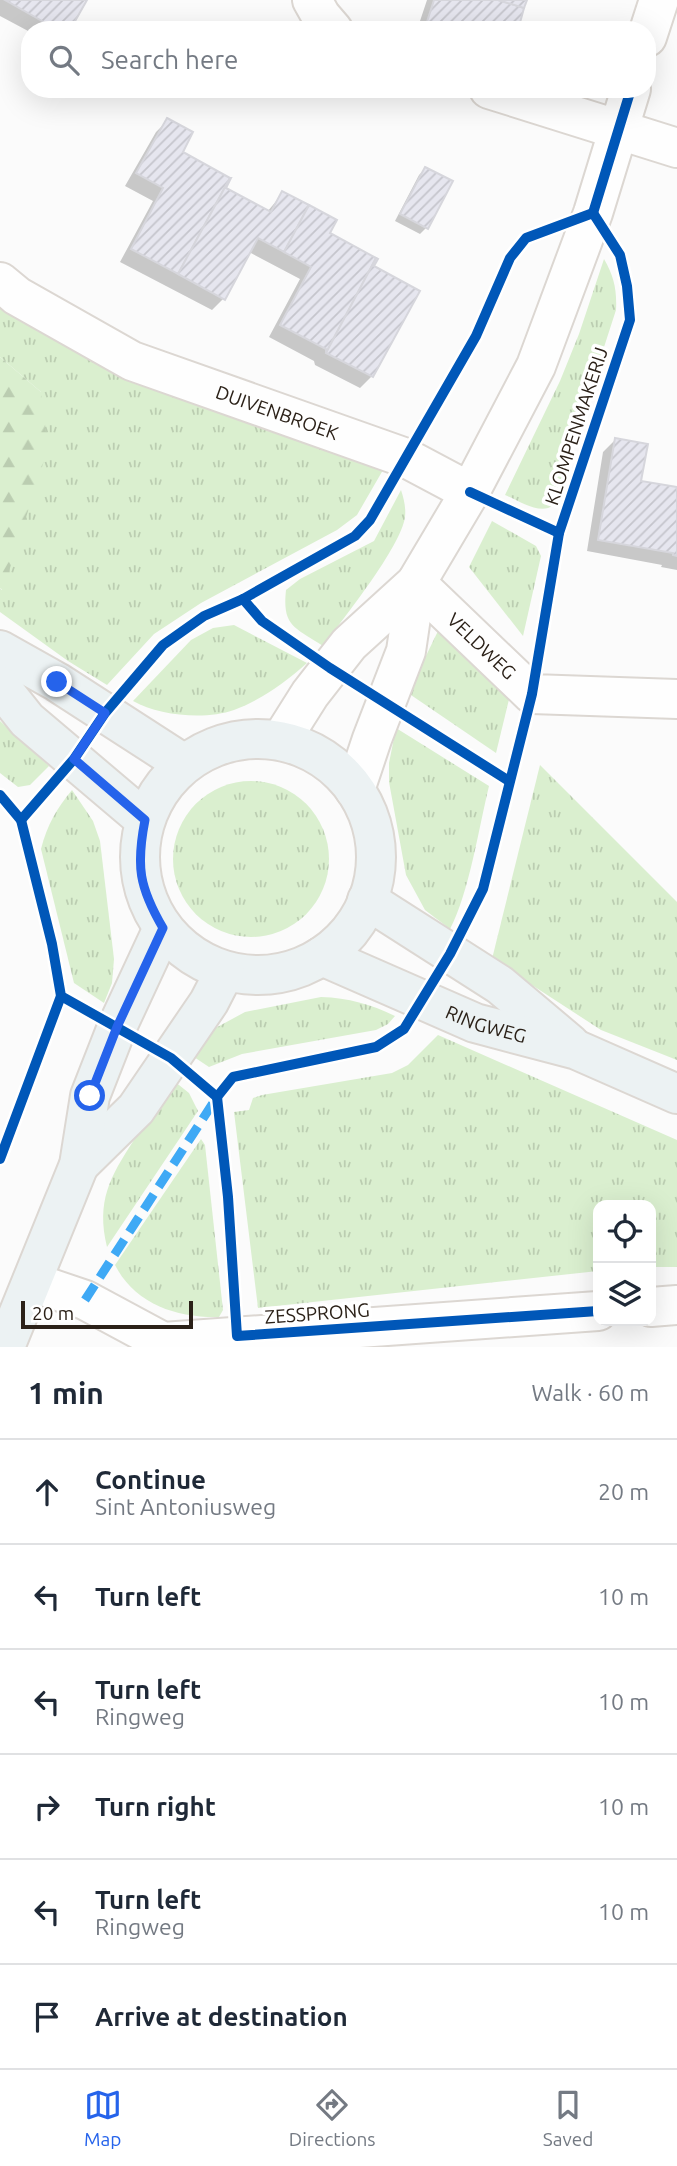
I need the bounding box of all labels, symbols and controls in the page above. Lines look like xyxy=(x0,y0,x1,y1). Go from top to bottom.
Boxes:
search box xyxy=(21,21,656,98)
icon: search xyxy=(45,41,83,79)
text: Search here xyxy=(101,45,238,74)
street label: KLOMPENMAKERIJ xyxy=(540,344,612,508)
street label: DUIVENBROEK xyxy=(213,381,342,444)
street label: VELDWEG xyxy=(443,608,520,684)
route end xyxy=(41,666,72,697)
street label: RINGWEG xyxy=(442,1001,529,1047)
route start xyxy=(74,1080,105,1111)
map controls xyxy=(593,1200,656,1326)
button: locate xyxy=(593,1200,656,1263)
button: layers xyxy=(593,1263,656,1326)
scale bar xyxy=(21,1298,192,1330)
street label: ZESSPRONG xyxy=(264,1298,370,1328)
text: 20 m xyxy=(32,1302,74,1324)
text: 1 min xyxy=(28,1376,104,1410)
text: Walk · 60 m xyxy=(531,1380,649,1405)
text: Continue xyxy=(95,1465,206,1494)
icon: ahead xyxy=(28,1473,66,1511)
text: 20 m xyxy=(598,1479,649,1504)
text: Sint Antoniusweg xyxy=(95,1494,276,1519)
icon: left xyxy=(28,1578,66,1616)
text: Turn left xyxy=(95,1582,201,1611)
text: 10 m xyxy=(598,1584,649,1609)
text: Turn left xyxy=(95,1675,201,1704)
icon: left xyxy=(28,1683,66,1721)
text: 10 m xyxy=(598,1689,649,1714)
text: Ringweg xyxy=(95,1704,185,1729)
icon: right xyxy=(28,1788,66,1826)
text: Turn right xyxy=(95,1792,216,1821)
text: 10 m xyxy=(598,1794,649,1819)
text: Turn left xyxy=(95,1885,201,1914)
icon: left xyxy=(28,1893,66,1931)
text: 10 m xyxy=(598,1899,649,1924)
text: Ringweg xyxy=(95,1914,185,1939)
icon: arrive xyxy=(28,1998,66,2036)
text: Arrive at destination xyxy=(95,2002,348,2031)
tab: Map xyxy=(84,2086,122,2150)
tab: Directions xyxy=(289,2086,376,2150)
tab: Saved xyxy=(543,2086,593,2150)

